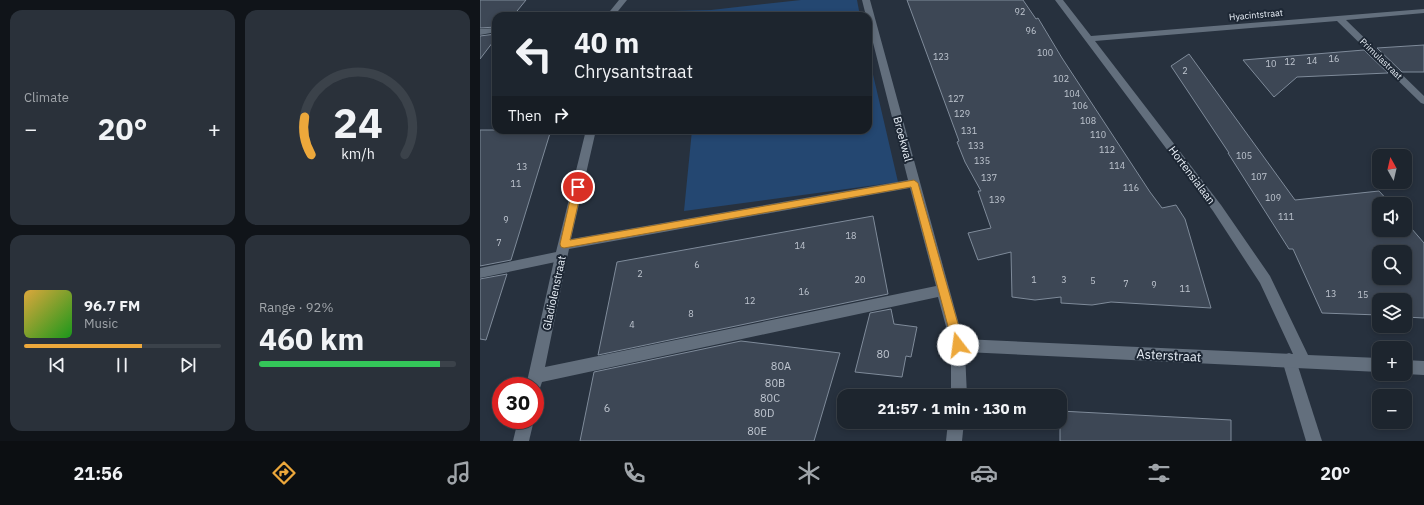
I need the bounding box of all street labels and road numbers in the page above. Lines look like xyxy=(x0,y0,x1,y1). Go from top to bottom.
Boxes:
street label: Hyacintstraat xyxy=(1229,7,1283,22)
street label: Primulastraat xyxy=(1358,36,1405,82)
street label: Broekwal xyxy=(890,115,916,163)
street label: Hortensialaan xyxy=(1166,143,1218,207)
street label: Gladiolenstraat xyxy=(539,254,569,332)
street label: Asterstraat xyxy=(1136,345,1202,366)

